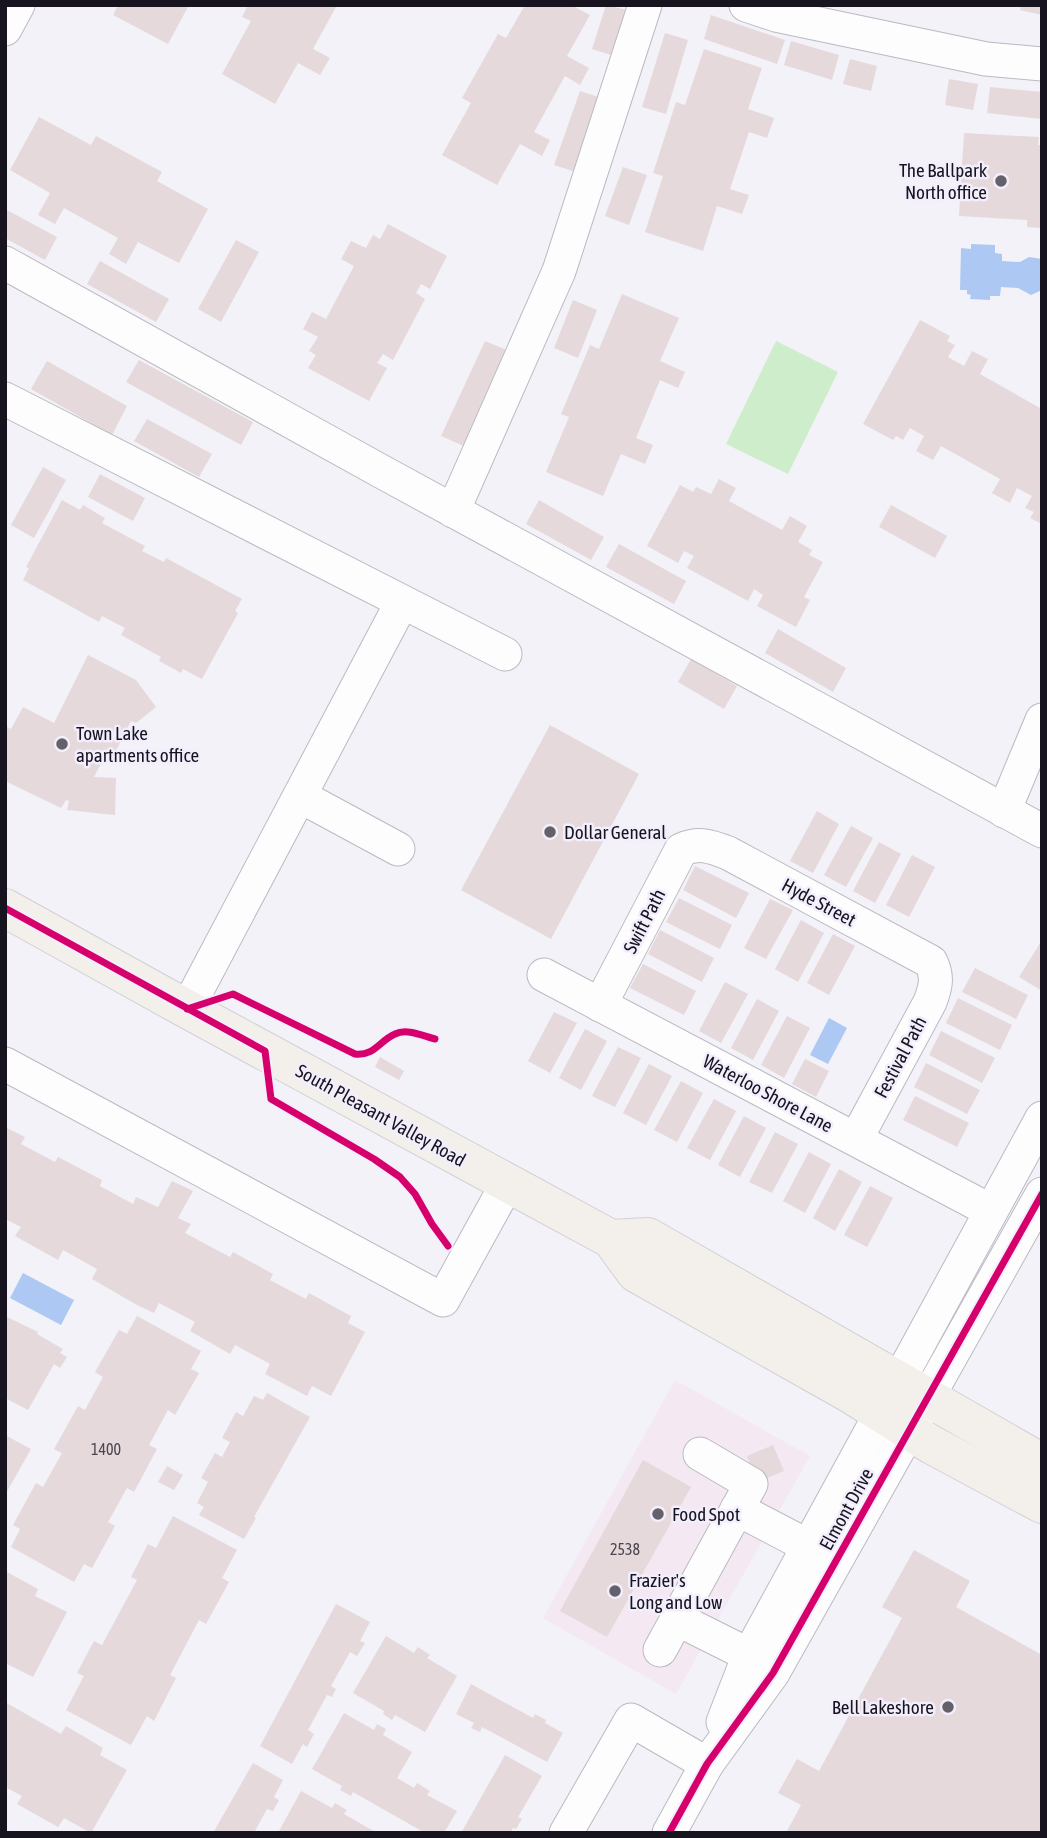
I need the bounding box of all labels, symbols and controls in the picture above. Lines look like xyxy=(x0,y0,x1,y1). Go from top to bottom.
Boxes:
place label: The Ballpark North office xyxy=(899,159,988,203)
marker: The Ballpark North office xyxy=(993,173,1009,189)
place label: Town Lake apartments office xyxy=(76,722,199,766)
marker: Town Lake apartments office xyxy=(54,736,70,752)
place label: Dollar General xyxy=(564,821,666,843)
marker: Dollar General xyxy=(542,824,558,840)
street label: Hyde Street xyxy=(778,873,860,931)
street label: Swift Path xyxy=(618,885,670,957)
street label: Festival Path xyxy=(869,1013,931,1101)
street label: Waterloo Shore Lane xyxy=(699,1050,837,1136)
street label: South Pleasant Valley Road xyxy=(292,1059,470,1171)
house number: 1400 xyxy=(91,1440,121,1458)
street label: Elmont Drive xyxy=(815,1464,877,1554)
place label: Food Spot xyxy=(672,1503,740,1525)
marker: Food Spot xyxy=(650,1506,666,1522)
house number: 2538 xyxy=(610,1540,640,1558)
place label: Frazier's Long and Low xyxy=(629,1569,723,1613)
marker: Frazier's Long and Low xyxy=(607,1583,623,1599)
place label: Bell Lakeshore xyxy=(832,1696,934,1718)
marker: Bell Lakeshore xyxy=(940,1699,956,1715)

